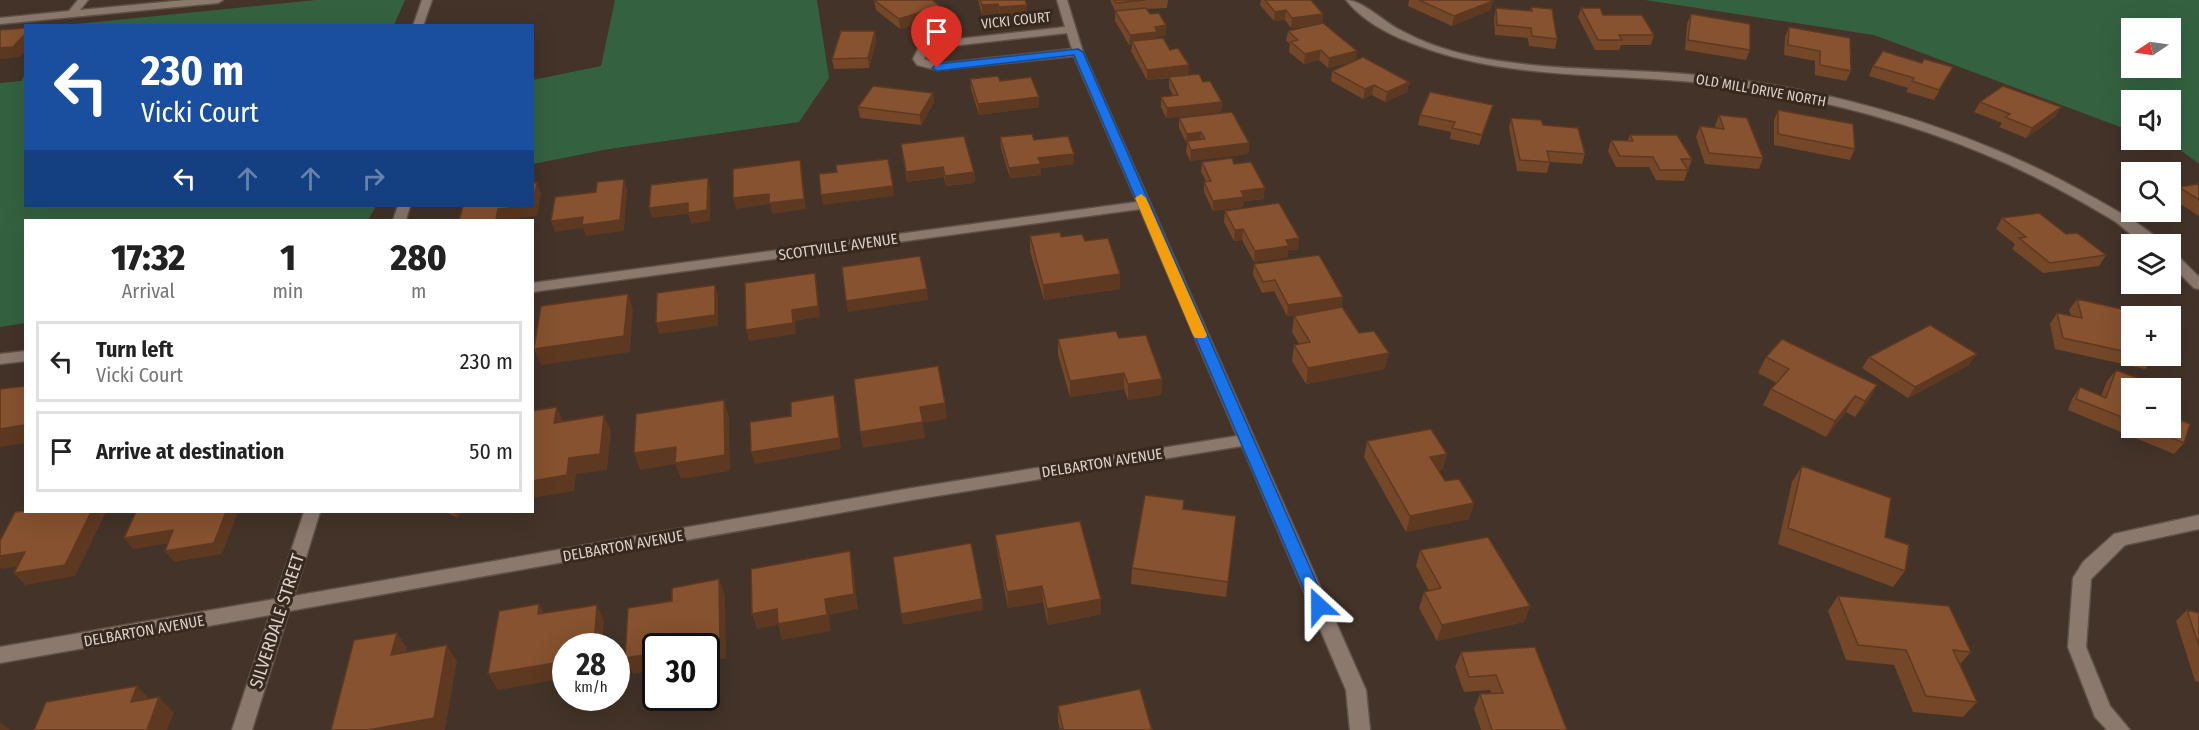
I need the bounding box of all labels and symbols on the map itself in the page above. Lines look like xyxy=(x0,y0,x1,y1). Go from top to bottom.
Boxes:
pin xyxy=(911,6,962,68)
street label: VICKI COURT xyxy=(980,8,1052,33)
north arrow xyxy=(2121,18,2181,78)
street label: OLD MILL DRIVE NORTH xyxy=(1695,71,1827,110)
street label: SCOTTVILLE AVENUE xyxy=(777,230,899,264)
street label: DELBARTON AVENUE xyxy=(1040,445,1164,481)
street label: DELBARTON AVENUE xyxy=(561,527,685,565)
street label: SILVERDALE STREET xyxy=(245,550,309,691)
position arrow xyxy=(1287,574,1351,638)
street label: DELBARTON AVENUE xyxy=(82,612,206,650)
speed limit sign: 30 xyxy=(642,633,720,711)

